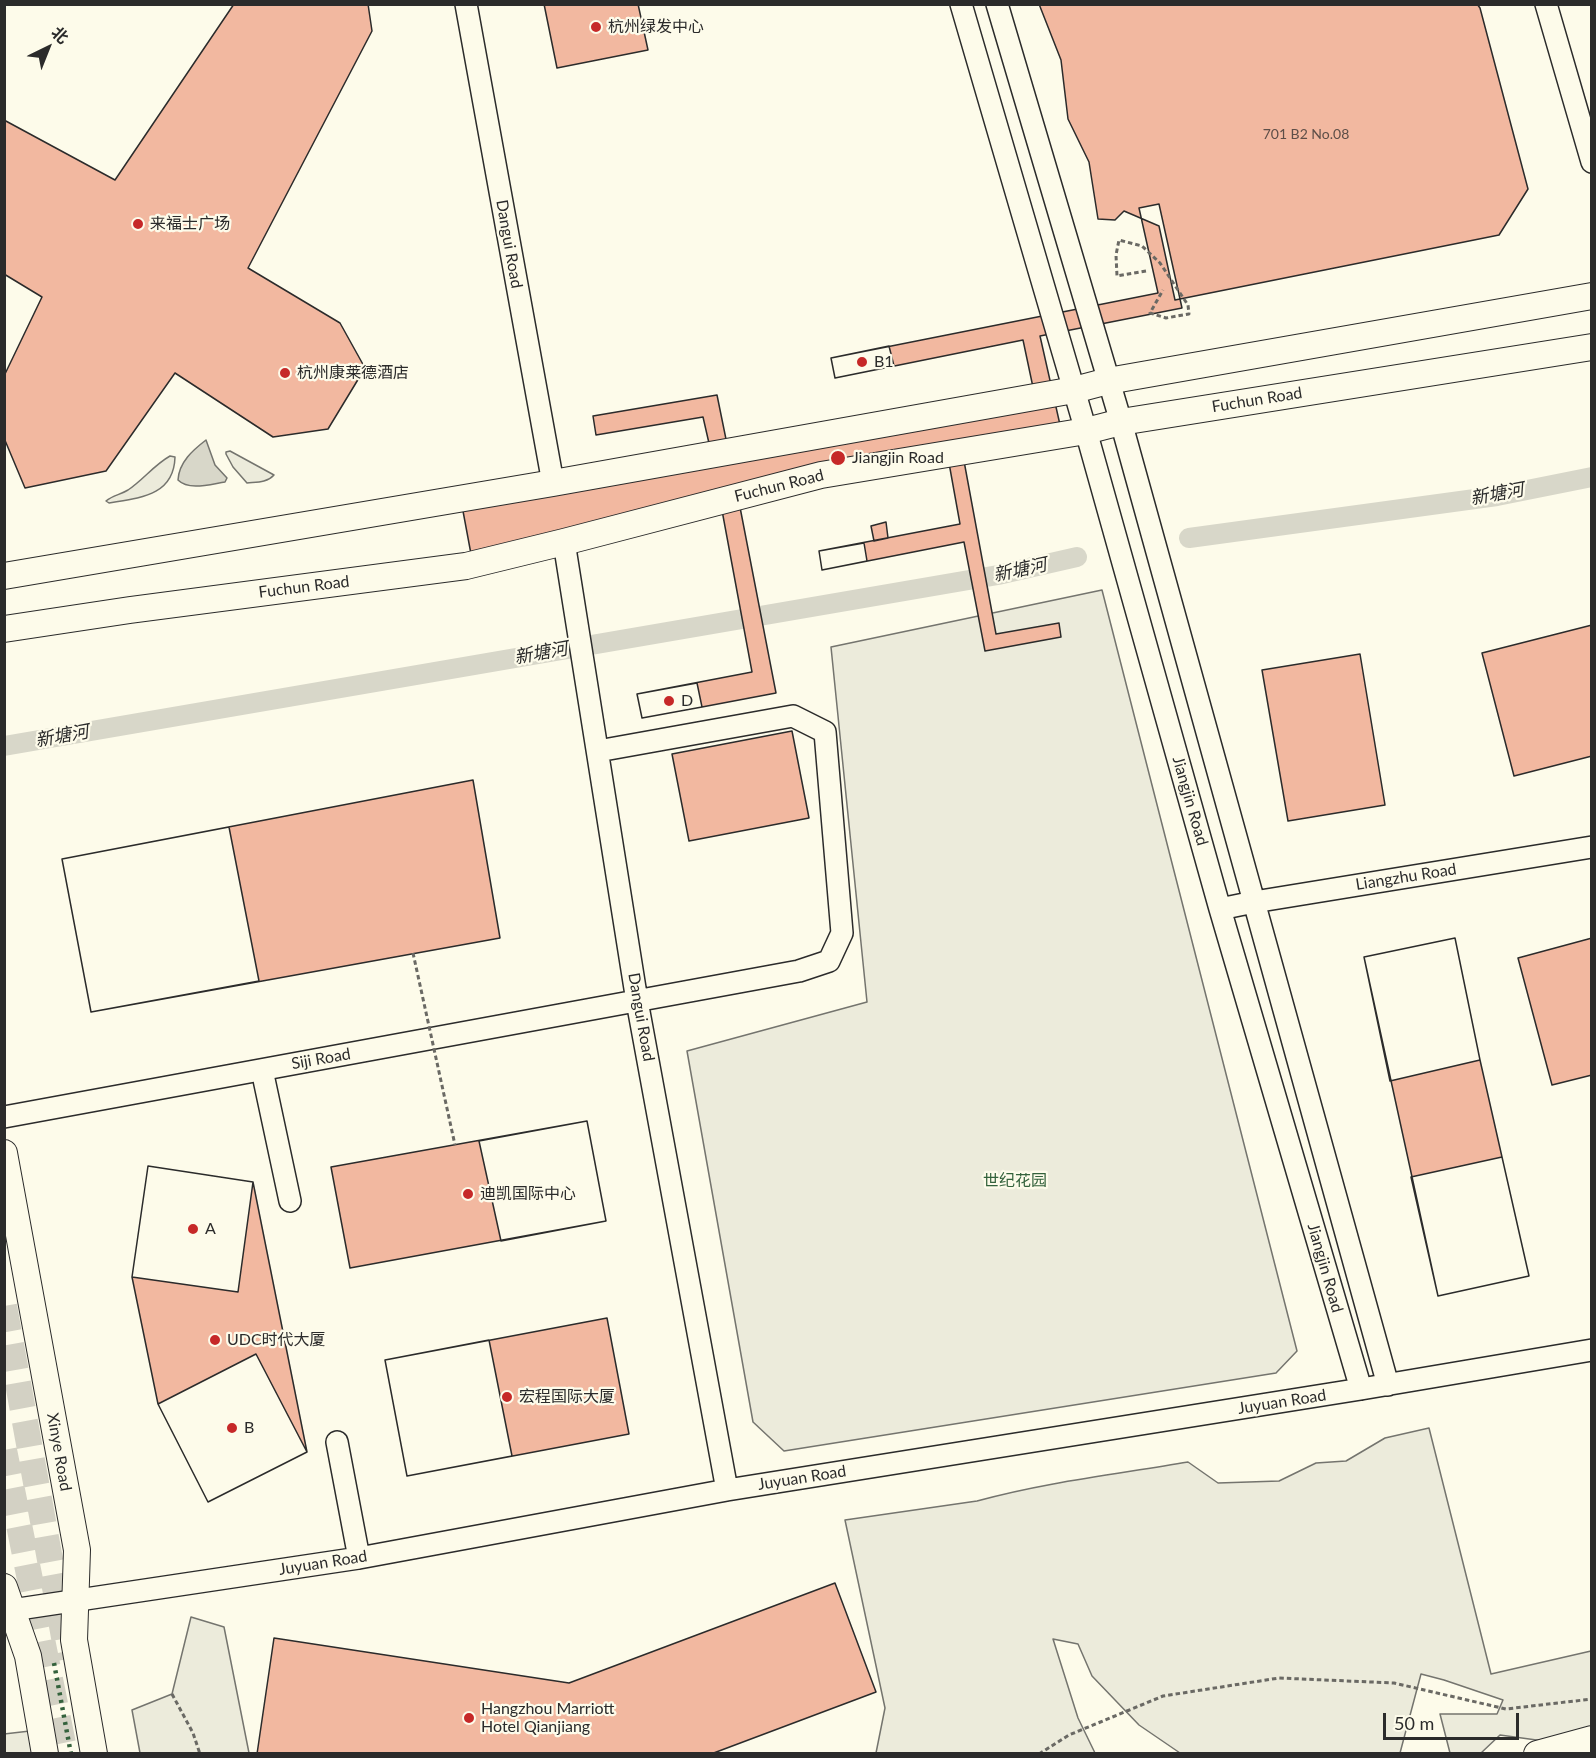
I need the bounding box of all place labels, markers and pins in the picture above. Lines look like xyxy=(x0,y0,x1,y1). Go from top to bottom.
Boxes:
place label: 杭州绿发中心 xyxy=(608,17,704,37)
marker: 杭州绿发中心 xyxy=(589,20,603,34)
place label: 来福士广场 xyxy=(150,214,230,234)
marker: 来福士广场 xyxy=(131,217,145,231)
place label: B1 xyxy=(874,352,894,372)
marker: B1 xyxy=(855,355,869,369)
place label: 杭州康莱德酒店 xyxy=(297,363,409,383)
marker: 杭州康莱德酒店 xyxy=(278,366,292,380)
place label: Jiangjin Road xyxy=(852,448,944,468)
marker: Jiangjin Road xyxy=(829,449,847,467)
place label: D xyxy=(681,691,693,711)
marker: D xyxy=(662,694,676,708)
place label: 迪凯国际中心 xyxy=(480,1184,576,1204)
marker: 迪凯国际中心 xyxy=(461,1187,475,1201)
place label: A xyxy=(205,1219,216,1239)
marker: A xyxy=(186,1222,200,1236)
place label: UDC时代大厦 xyxy=(227,1330,326,1350)
marker: UDC时代大厦 xyxy=(208,1333,222,1347)
place label: 宏程国际大厦 xyxy=(519,1387,615,1407)
marker: 宏程国际大厦 xyxy=(500,1390,514,1404)
place label: B xyxy=(244,1418,254,1438)
marker: B xyxy=(225,1421,239,1435)
place label: Hangzhou Marriott Hotel Qianjiang xyxy=(481,1699,614,1737)
marker: Hangzhou Marriott Hotel Qianjiang xyxy=(462,1711,476,1725)

